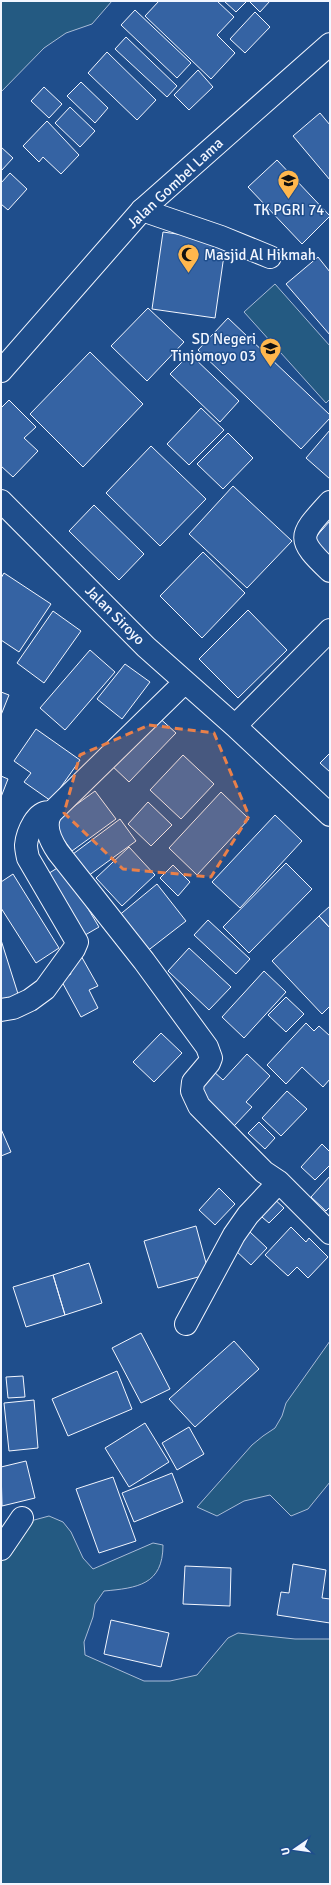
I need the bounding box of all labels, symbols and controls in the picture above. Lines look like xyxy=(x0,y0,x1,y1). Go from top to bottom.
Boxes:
street label: Jalan Gombel Lama xyxy=(123,134,227,232)
school or university icon: TK PGRI 74 xyxy=(276,168,302,201)
place label: TK PGRI 74 xyxy=(254,201,324,219)
mosque icon: Masjid Al Hikmah xyxy=(176,242,202,275)
place label: Masjid Al Hikmah xyxy=(204,246,316,264)
place label: SD Negeri Tinjomoyo 03 xyxy=(171,330,256,365)
school or university icon: SD Negeri Tinjomoyo 03 xyxy=(258,335,284,368)
street label: Jalan Siroyo xyxy=(81,581,149,649)
north arrow xyxy=(275,1829,315,1869)
text: U xyxy=(279,1846,293,1856)

